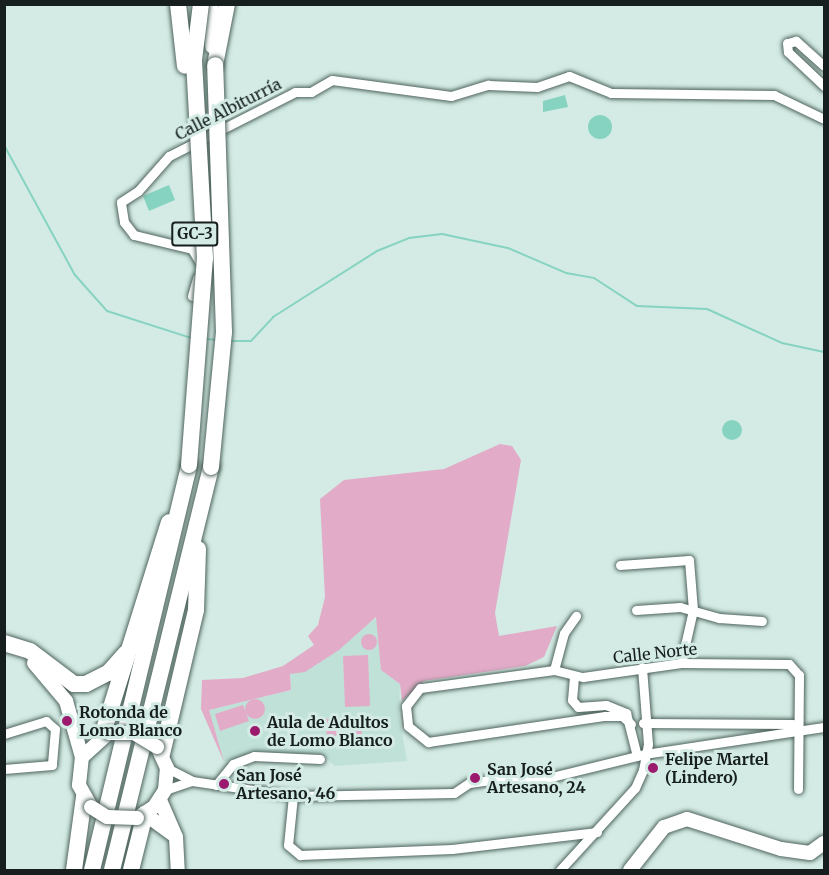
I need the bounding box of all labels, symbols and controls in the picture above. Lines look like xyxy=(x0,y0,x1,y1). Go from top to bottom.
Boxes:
street label: Calle Albiturría xyxy=(172,74,284,144)
road number: GC-3 xyxy=(171,222,219,246)
street label: Calle Norte xyxy=(612,639,698,667)
place label: Rotonda de Lomo Blanco xyxy=(79,702,182,740)
place label: Aula de Adultos de Lomo Blanco xyxy=(267,712,392,750)
marker: Rotonda de Lomo Blanco xyxy=(60,714,74,728)
marker: Aula de Adultos de Lomo Blanco xyxy=(248,724,262,738)
place label: Felipe Martel (Lindero) xyxy=(665,749,769,787)
place label: San José Artesano, 24 xyxy=(487,759,586,797)
marker: Felipe Martel (Lindero) xyxy=(646,761,660,775)
place label: San José Artesano, 46 xyxy=(236,765,335,803)
marker: San José Artesano, 24 xyxy=(468,771,482,785)
marker: San José Artesano, 46 xyxy=(217,777,231,791)

